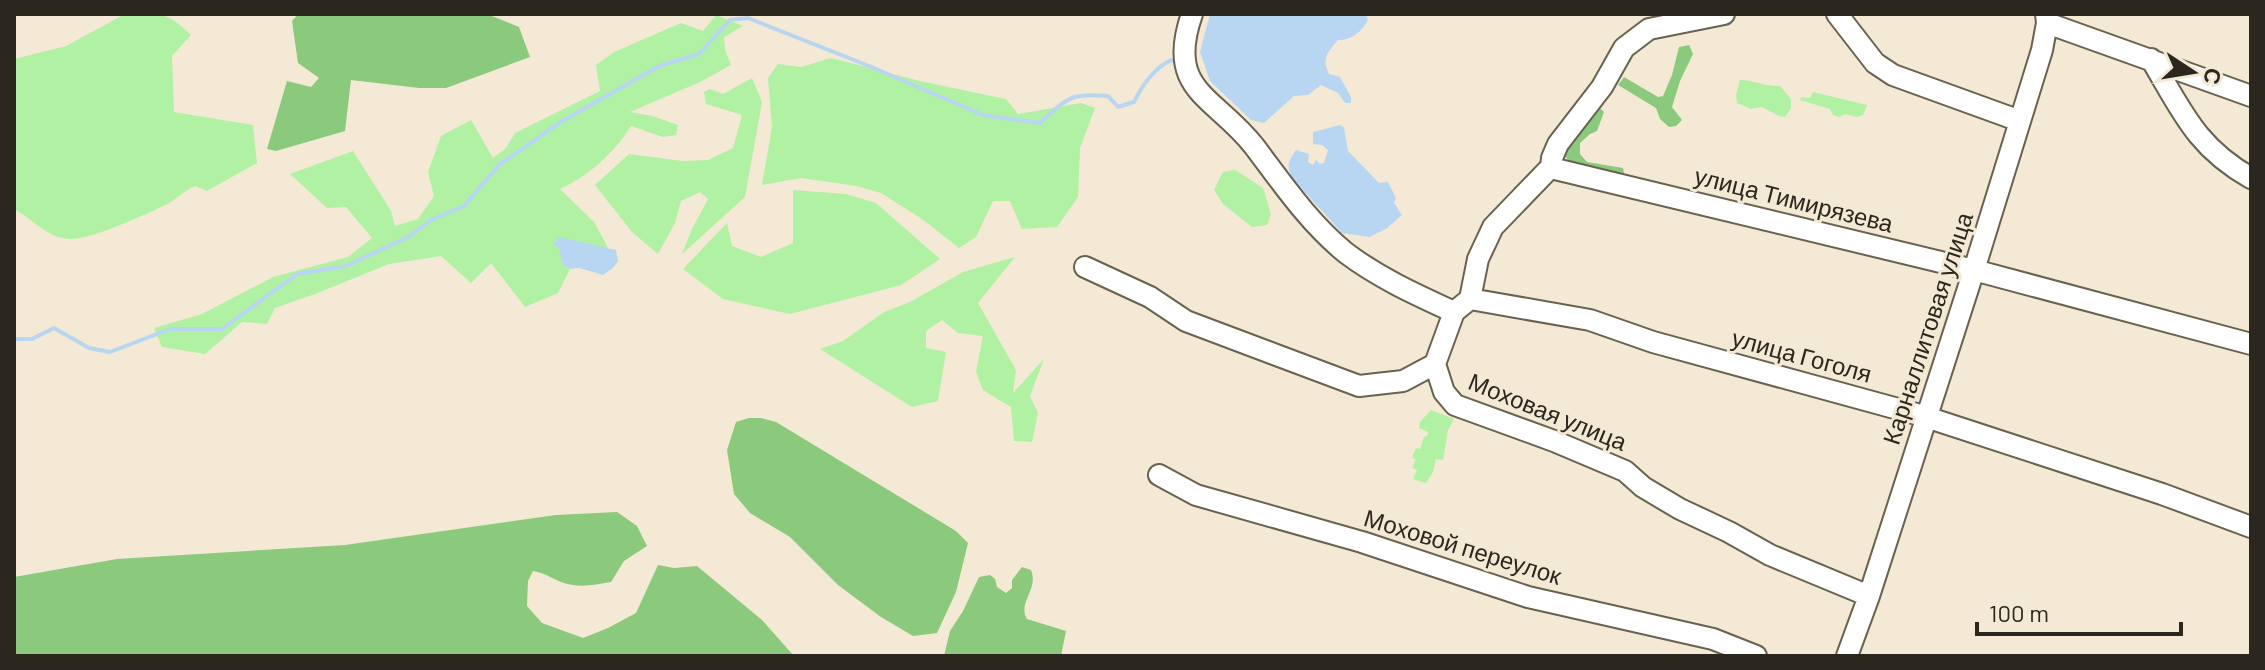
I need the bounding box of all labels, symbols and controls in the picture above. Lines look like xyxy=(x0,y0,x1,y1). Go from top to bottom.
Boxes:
north arrow xyxy=(2153,32,2233,112)
text: С xyxy=(2199,66,2228,87)
street label: улица Тимирязева xyxy=(1692,160,1897,238)
street label: Карналлитовая улица xyxy=(1876,208,1978,448)
street label: улица Гоголя xyxy=(1729,322,1875,388)
street label: Моховая улица xyxy=(1465,366,1632,456)
street label: Моховой переулок xyxy=(1361,502,1566,590)
scale bar xyxy=(1977,586,2181,636)
text: 100 m xyxy=(1989,598,2049,627)

